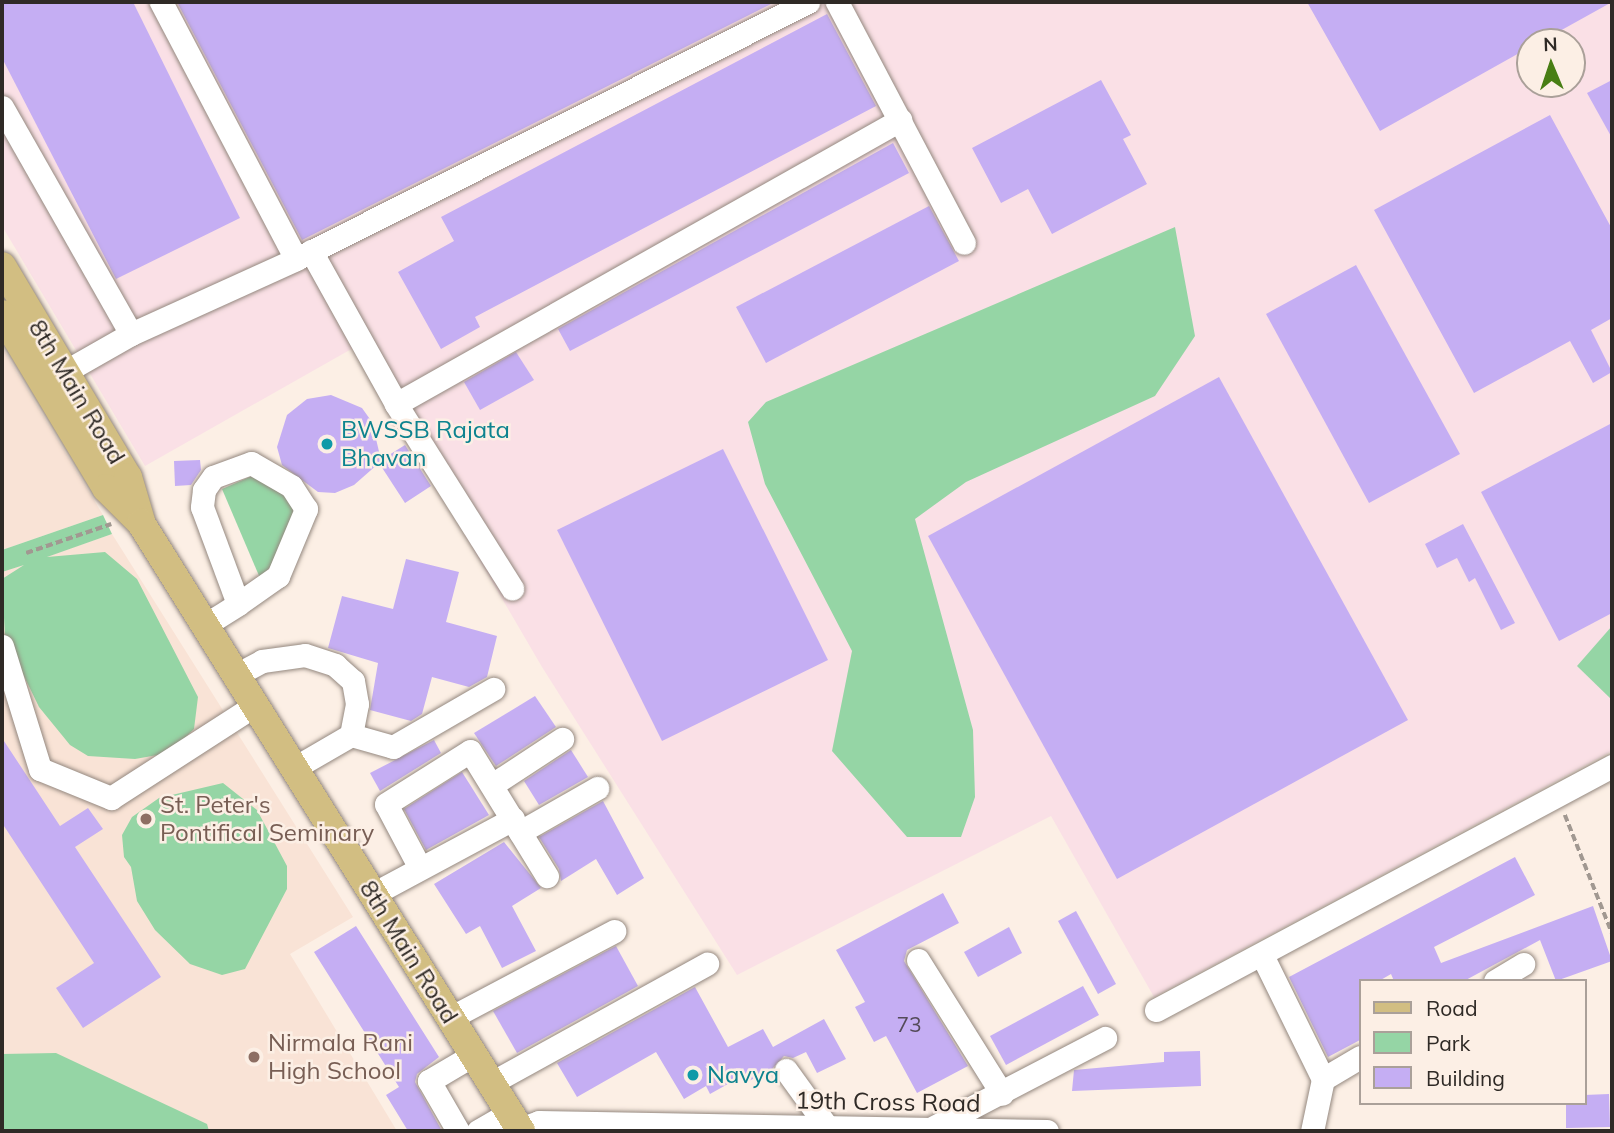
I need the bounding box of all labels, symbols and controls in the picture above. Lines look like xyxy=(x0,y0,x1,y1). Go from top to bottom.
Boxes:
north arrow xyxy=(1516,28,1586,98)
text: N xyxy=(1543,32,1558,56)
street label: 8th Main Road xyxy=(23,315,131,469)
place label: BWSSB Rajata Bhavan xyxy=(341,416,510,472)
marker: BWSSB Rajata Bhavan xyxy=(319,436,335,452)
place label: St. Peter's Pontifical Seminary xyxy=(160,791,374,847)
marker: St. Peter's Pontifical Seminary xyxy=(138,811,154,827)
street label: 8th Main Road xyxy=(354,875,464,1029)
legend xyxy=(1358,979,1586,1105)
text: Road xyxy=(1426,995,1477,1021)
house number: 73 xyxy=(896,1011,922,1037)
place label: Nirmala Rani High School xyxy=(268,1029,413,1085)
text: Park xyxy=(1426,1030,1470,1056)
marker: Nirmala Rani High School xyxy=(246,1049,262,1065)
place label: Navya xyxy=(707,1061,779,1089)
text: Building xyxy=(1426,1065,1505,1091)
marker: Navya xyxy=(685,1067,701,1083)
street label: 19th Cross Road xyxy=(795,1086,981,1118)

